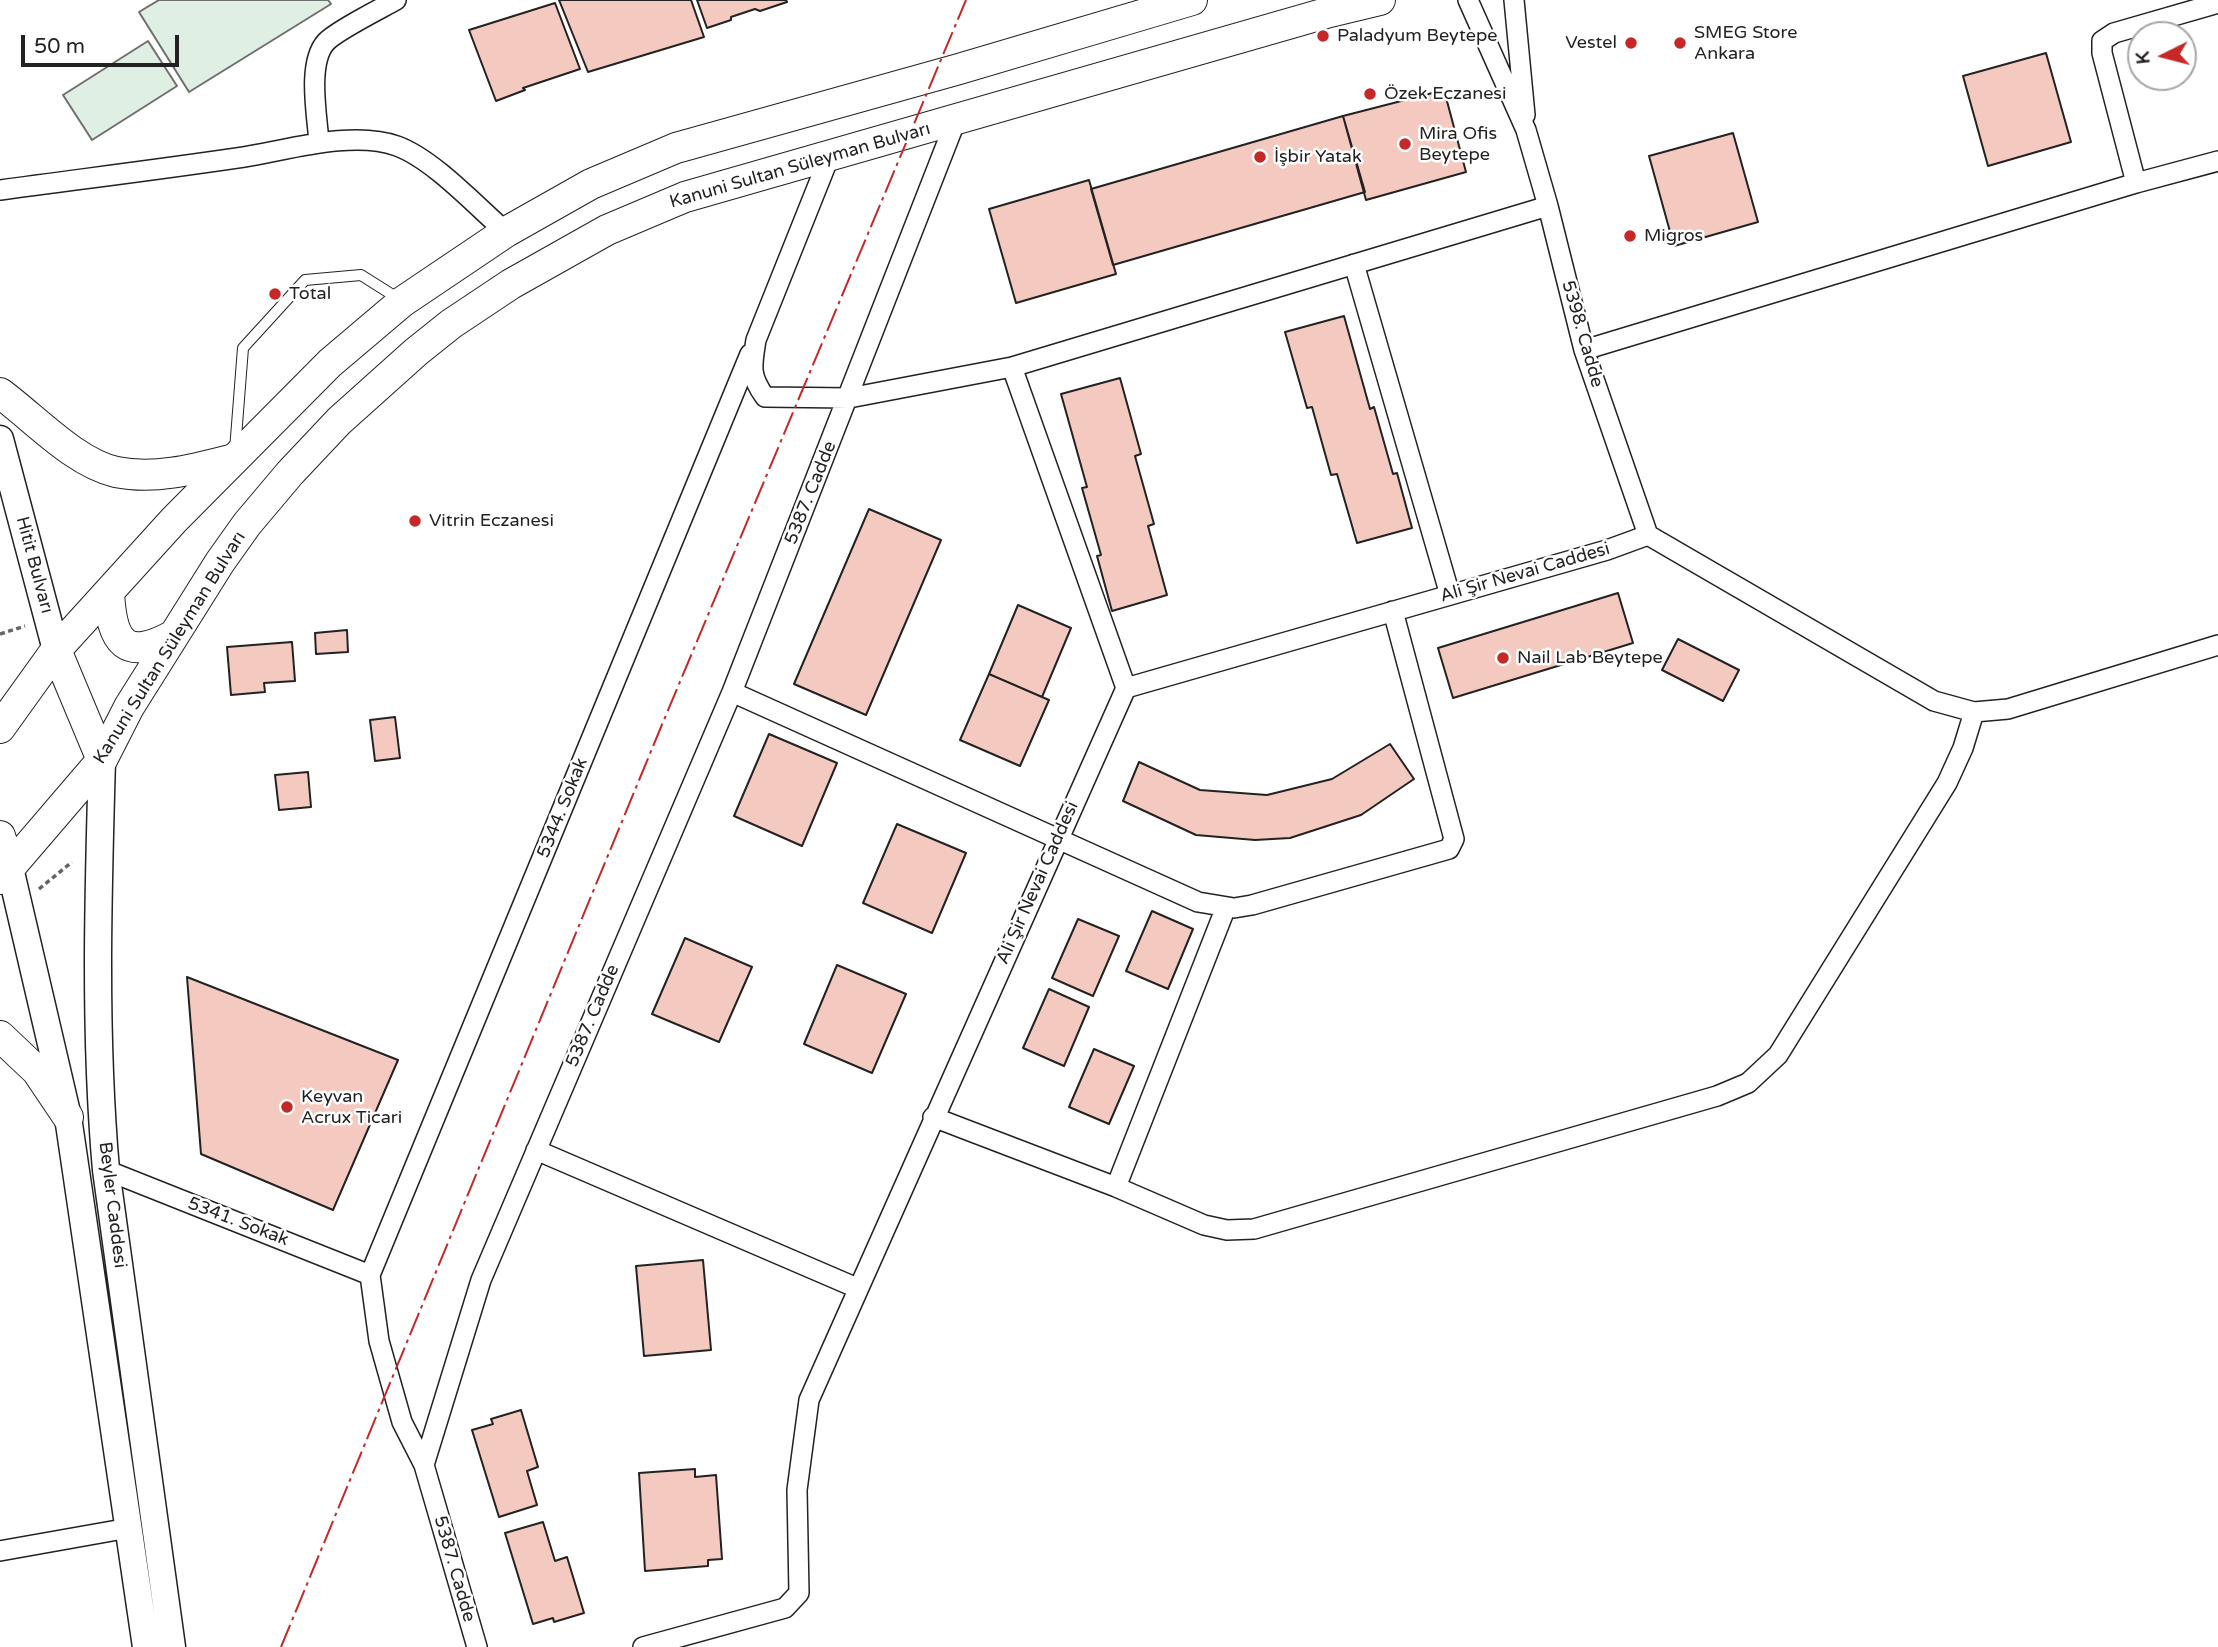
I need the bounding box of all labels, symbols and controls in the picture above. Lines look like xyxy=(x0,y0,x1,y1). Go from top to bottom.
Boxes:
scale bar xyxy=(24,21,182,65)
north arrow xyxy=(2127,21,2197,91)
place label: SMEG Store Ankara xyxy=(1694,22,1797,64)
place label: Paladyum Beytepe xyxy=(1337,25,1498,47)
marker: Paladyum Beytepe xyxy=(1315,28,1331,44)
place label: Vestel xyxy=(1565,32,1617,54)
text: 50 m xyxy=(34,34,85,59)
marker: Vestel xyxy=(1623,35,1639,51)
marker: SMEG Store Ankara xyxy=(1672,35,1688,51)
text: K xyxy=(2131,51,2155,65)
place label: Özek Eczanesi xyxy=(1384,83,1506,105)
marker: Özek Eczanesi xyxy=(1362,86,1378,102)
street label: Kanuni Sultan Süleyman Bulvarı xyxy=(667,118,933,214)
place label: Mira Ofis Beytepe xyxy=(1419,123,1497,166)
marker: Mira Ofis Beytepe xyxy=(1397,136,1413,152)
place label: İşbir Yatak xyxy=(1274,146,1362,168)
marker: İşbir Yatak xyxy=(1252,149,1268,165)
place label: Migros xyxy=(1644,225,1703,247)
marker: Migros xyxy=(1622,228,1638,244)
street label: 5398. Cadde xyxy=(1556,278,1608,390)
place label: Total xyxy=(289,283,331,305)
marker: Total xyxy=(267,286,283,302)
street label: 5387. Cadde xyxy=(781,438,841,548)
place label: Vitrin Eczanesi xyxy=(429,510,554,532)
marker: Vitrin Eczanesi xyxy=(407,513,423,529)
street label: Hitit Bulvarı xyxy=(11,514,57,616)
street label: Kanuni Sultan Süleyman Bulvarı xyxy=(89,528,251,768)
street label: Ali Şir Nevai Caddesi xyxy=(1438,538,1612,608)
place label: Nail Lab Beytepe xyxy=(1517,647,1663,669)
marker: Nail Lab Beytepe xyxy=(1495,650,1511,666)
street label: 5344. Sokak xyxy=(533,755,593,861)
street label: Ali Şir Nevai Caddesi xyxy=(992,798,1084,968)
street label: 5387. Cadde xyxy=(562,962,624,1070)
place label: Keyvan Acrux Ticari xyxy=(301,1086,402,1128)
marker: Keyvan Acrux Ticari xyxy=(279,1099,295,1115)
street label: Beyler Caddesi xyxy=(94,1141,130,1269)
street label: 5341. Sokak xyxy=(185,1193,291,1251)
street label: 5387. Cadde xyxy=(429,1514,479,1624)

